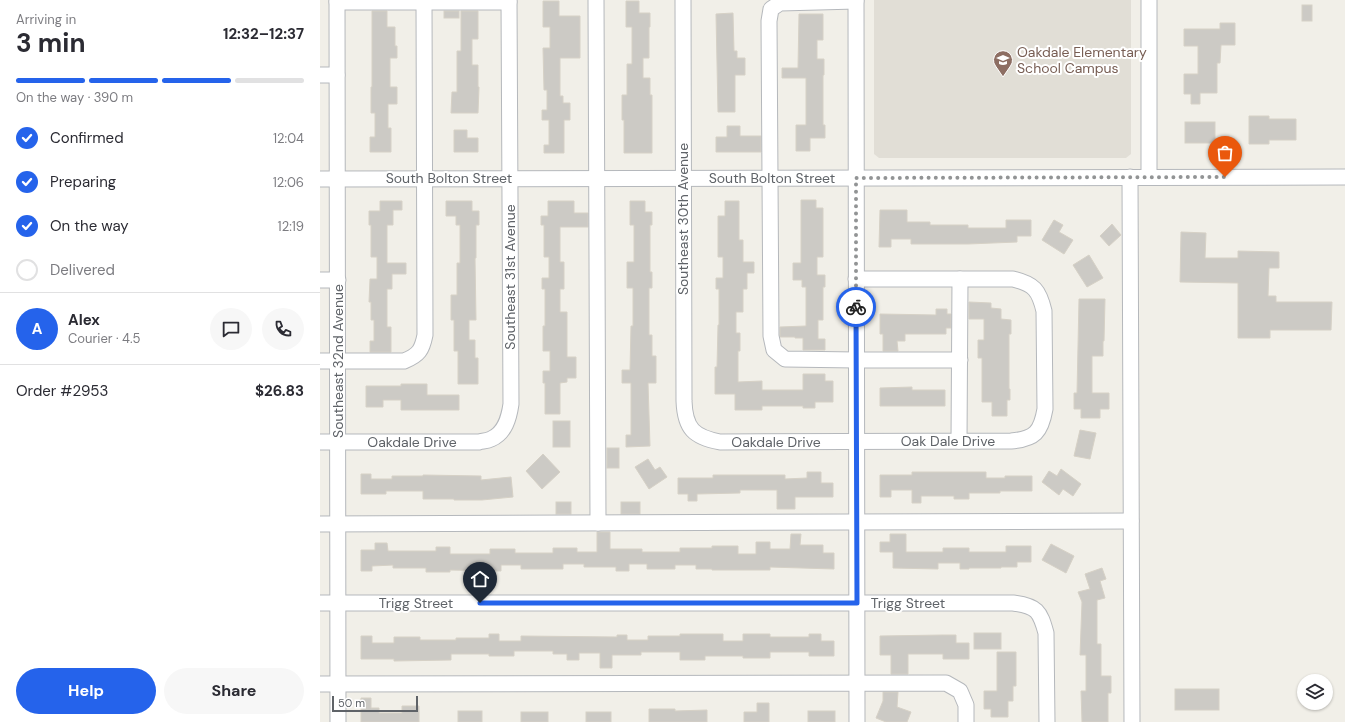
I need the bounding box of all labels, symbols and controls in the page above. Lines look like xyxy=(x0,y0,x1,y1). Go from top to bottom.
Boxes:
text: Arriving in xyxy=(16,11,76,28)
text: 12:32–12:37 xyxy=(223,24,304,44)
text: 3 min xyxy=(16,26,85,60)
place label: Oakdale Elementary School Campus xyxy=(1017,43,1147,77)
school or university icon: Oakdale Elementary School Campus xyxy=(992,49,1014,77)
text: On the way · 390 m xyxy=(16,89,133,106)
icon: check xyxy=(16,127,38,149)
text: Confirmed xyxy=(50,128,124,148)
text: 12:04 xyxy=(273,130,304,147)
pin xyxy=(1208,136,1242,177)
icon: bag xyxy=(1214,142,1236,164)
street label: Southeast 30th Avenue xyxy=(674,143,692,295)
street label: South Bolton Street xyxy=(386,169,512,187)
street label: South Bolton Street xyxy=(709,169,835,187)
icon: check xyxy=(16,171,38,193)
text: Preparing xyxy=(50,172,116,192)
text: 12:06 xyxy=(273,174,304,191)
street label: Southeast 31st Avenue xyxy=(501,204,519,350)
icon: check xyxy=(16,215,38,237)
text: On the way xyxy=(50,216,129,236)
text: 12:19 xyxy=(278,218,304,235)
text: Delivered xyxy=(50,260,115,280)
street label: Southeast 32nd Avenue xyxy=(329,284,347,438)
courier xyxy=(836,287,876,327)
icon: bike xyxy=(845,296,867,318)
button: chat xyxy=(210,308,252,350)
button: phone xyxy=(262,308,304,350)
text: Alex xyxy=(68,310,100,330)
text: A xyxy=(32,319,42,339)
text: Courier · 4.5 xyxy=(68,330,141,347)
text: Order #2953 xyxy=(16,381,108,401)
text: $26.83 xyxy=(255,381,304,401)
street label: Oak Dale Drive xyxy=(901,432,995,450)
street label: Oakdale Drive xyxy=(367,433,457,451)
street label: Oakdale Drive xyxy=(731,433,821,451)
pin xyxy=(463,562,497,603)
icon: home xyxy=(469,568,491,590)
street label: Trigg Street xyxy=(379,594,453,612)
street label: Trigg Street xyxy=(871,594,945,612)
button: Help xyxy=(16,668,156,714)
button: Share xyxy=(164,668,304,714)
map controls xyxy=(1297,674,1333,710)
button: layers xyxy=(1297,674,1333,710)
scale bar xyxy=(332,694,418,713)
text: 50 m xyxy=(338,696,365,710)

